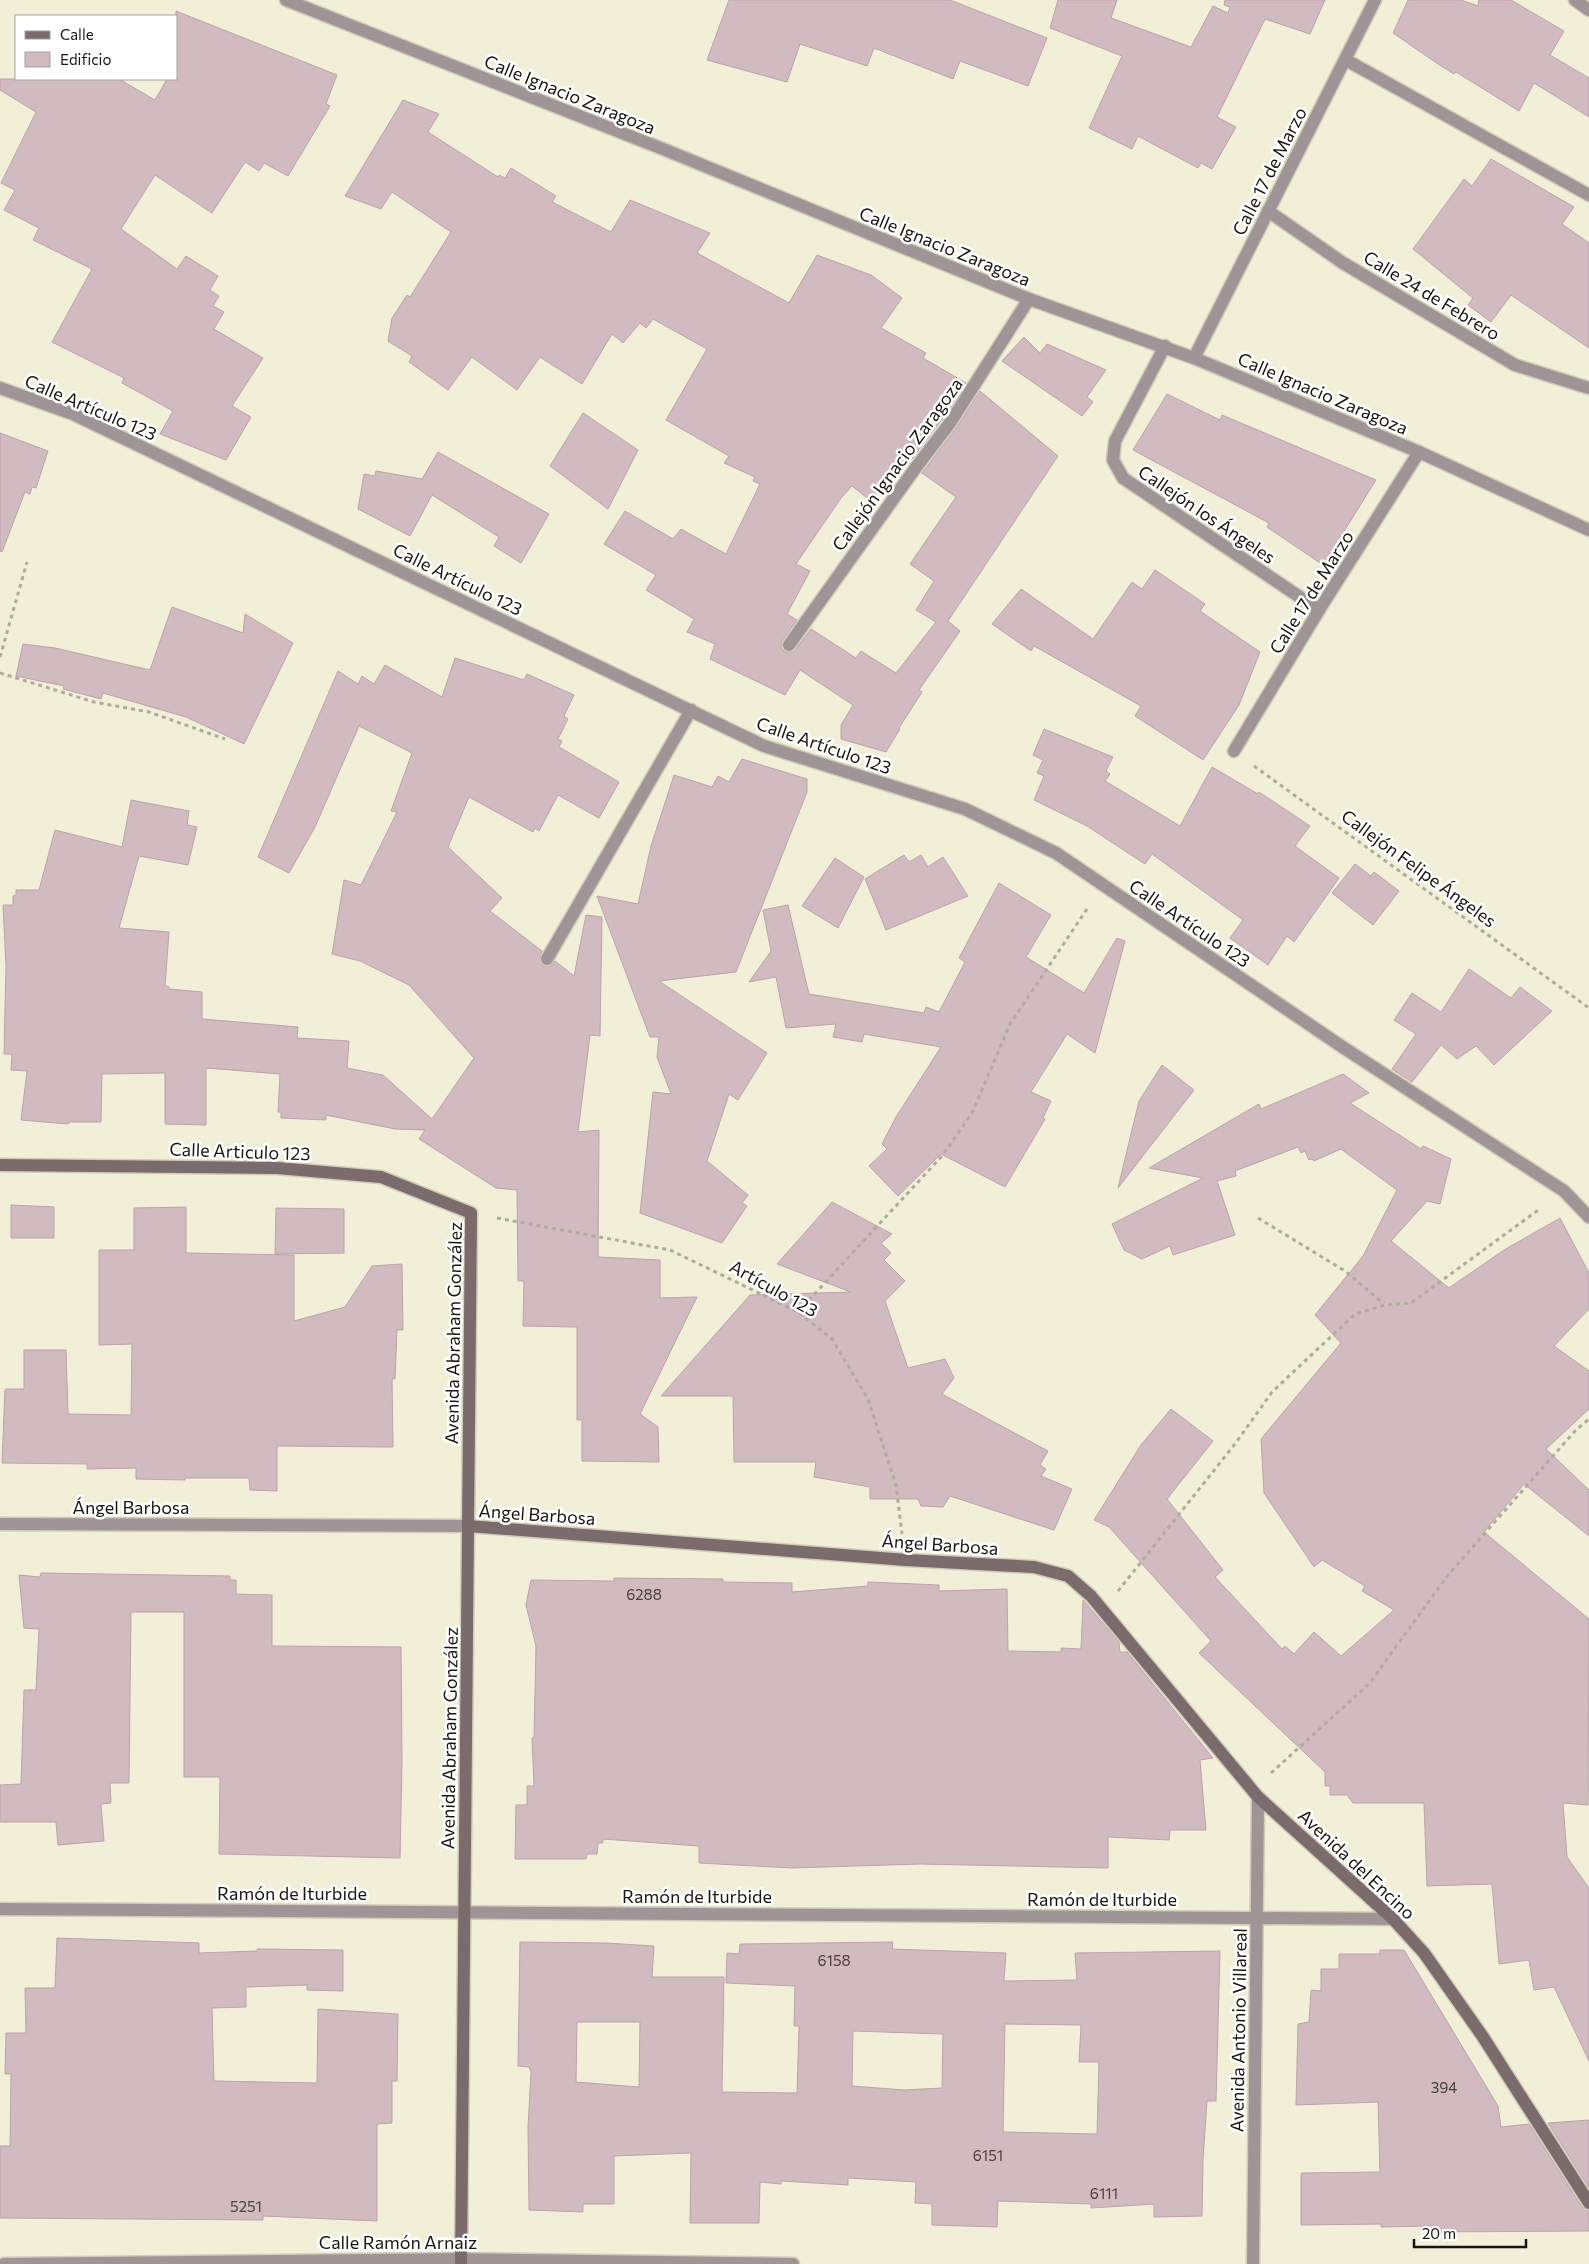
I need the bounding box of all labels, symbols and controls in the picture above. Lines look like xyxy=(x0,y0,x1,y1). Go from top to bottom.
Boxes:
legend xyxy=(15,15,178,80)
text: Calle xyxy=(60,25,94,43)
text: Edificio xyxy=(60,50,111,68)
street label: Calle Ignacio Zaragoza xyxy=(481,50,659,138)
street label: Calle 17 de Marzo xyxy=(1227,103,1311,239)
street label: Calle Ignacio Zaragoza xyxy=(856,202,1034,290)
street label: Calle 24 de Febrero xyxy=(1360,246,1504,344)
street label: Calle Ignacio Zaragoza xyxy=(1235,347,1411,439)
street label: Calle Artículo 123 xyxy=(22,369,160,445)
street label: Callejón Ignacio Zaragoza xyxy=(827,373,967,555)
street label: Callejón los Ángeles xyxy=(1134,460,1280,568)
street label: Calle 17 de Marzo xyxy=(1264,526,1358,658)
street label: Calle Artículo 123 xyxy=(390,538,526,620)
street label: Calle Artículo 123 xyxy=(754,712,894,778)
street label: Callejón Felipe Ángeles xyxy=(1337,805,1501,931)
street label: Calle Artículo 123 xyxy=(1125,874,1255,972)
street label: Calle Articulo 123 xyxy=(169,1138,311,1164)
street label: Avenida Abraham González xyxy=(440,1222,466,1444)
street label: Artículo 123 xyxy=(726,1255,822,1321)
street label: Ángel Barbosa xyxy=(73,1496,189,1518)
street label: Ángel Barbosa xyxy=(478,1499,596,1529)
street label: Ángel Barbosa xyxy=(881,1529,999,1559)
house number: 6288 xyxy=(626,1585,662,1603)
street label: Avenida Abraham González xyxy=(436,1627,462,1849)
street label: Avenida del Encino xyxy=(1294,1804,1420,1924)
street label: Ramón de Iturbide xyxy=(217,1882,367,1904)
street label: Ramón de Iturbide xyxy=(622,1885,772,1907)
street label: Ramón de Iturbide xyxy=(1027,1888,1177,1910)
street label: Avenida Antonio Villareal xyxy=(1225,1928,1251,2132)
house number: 6158 xyxy=(817,1951,851,1969)
house number: 394 xyxy=(1431,2078,1457,2096)
house number: 6151 xyxy=(973,2146,1003,2164)
house number: 6111 xyxy=(1090,2184,1118,2202)
house number: 5251 xyxy=(230,2197,262,2215)
scale bar xyxy=(1414,2216,1526,2248)
text: 20 m xyxy=(1422,2224,1456,2242)
street label: Calle Ramón Arnaiz xyxy=(319,2231,477,2253)

